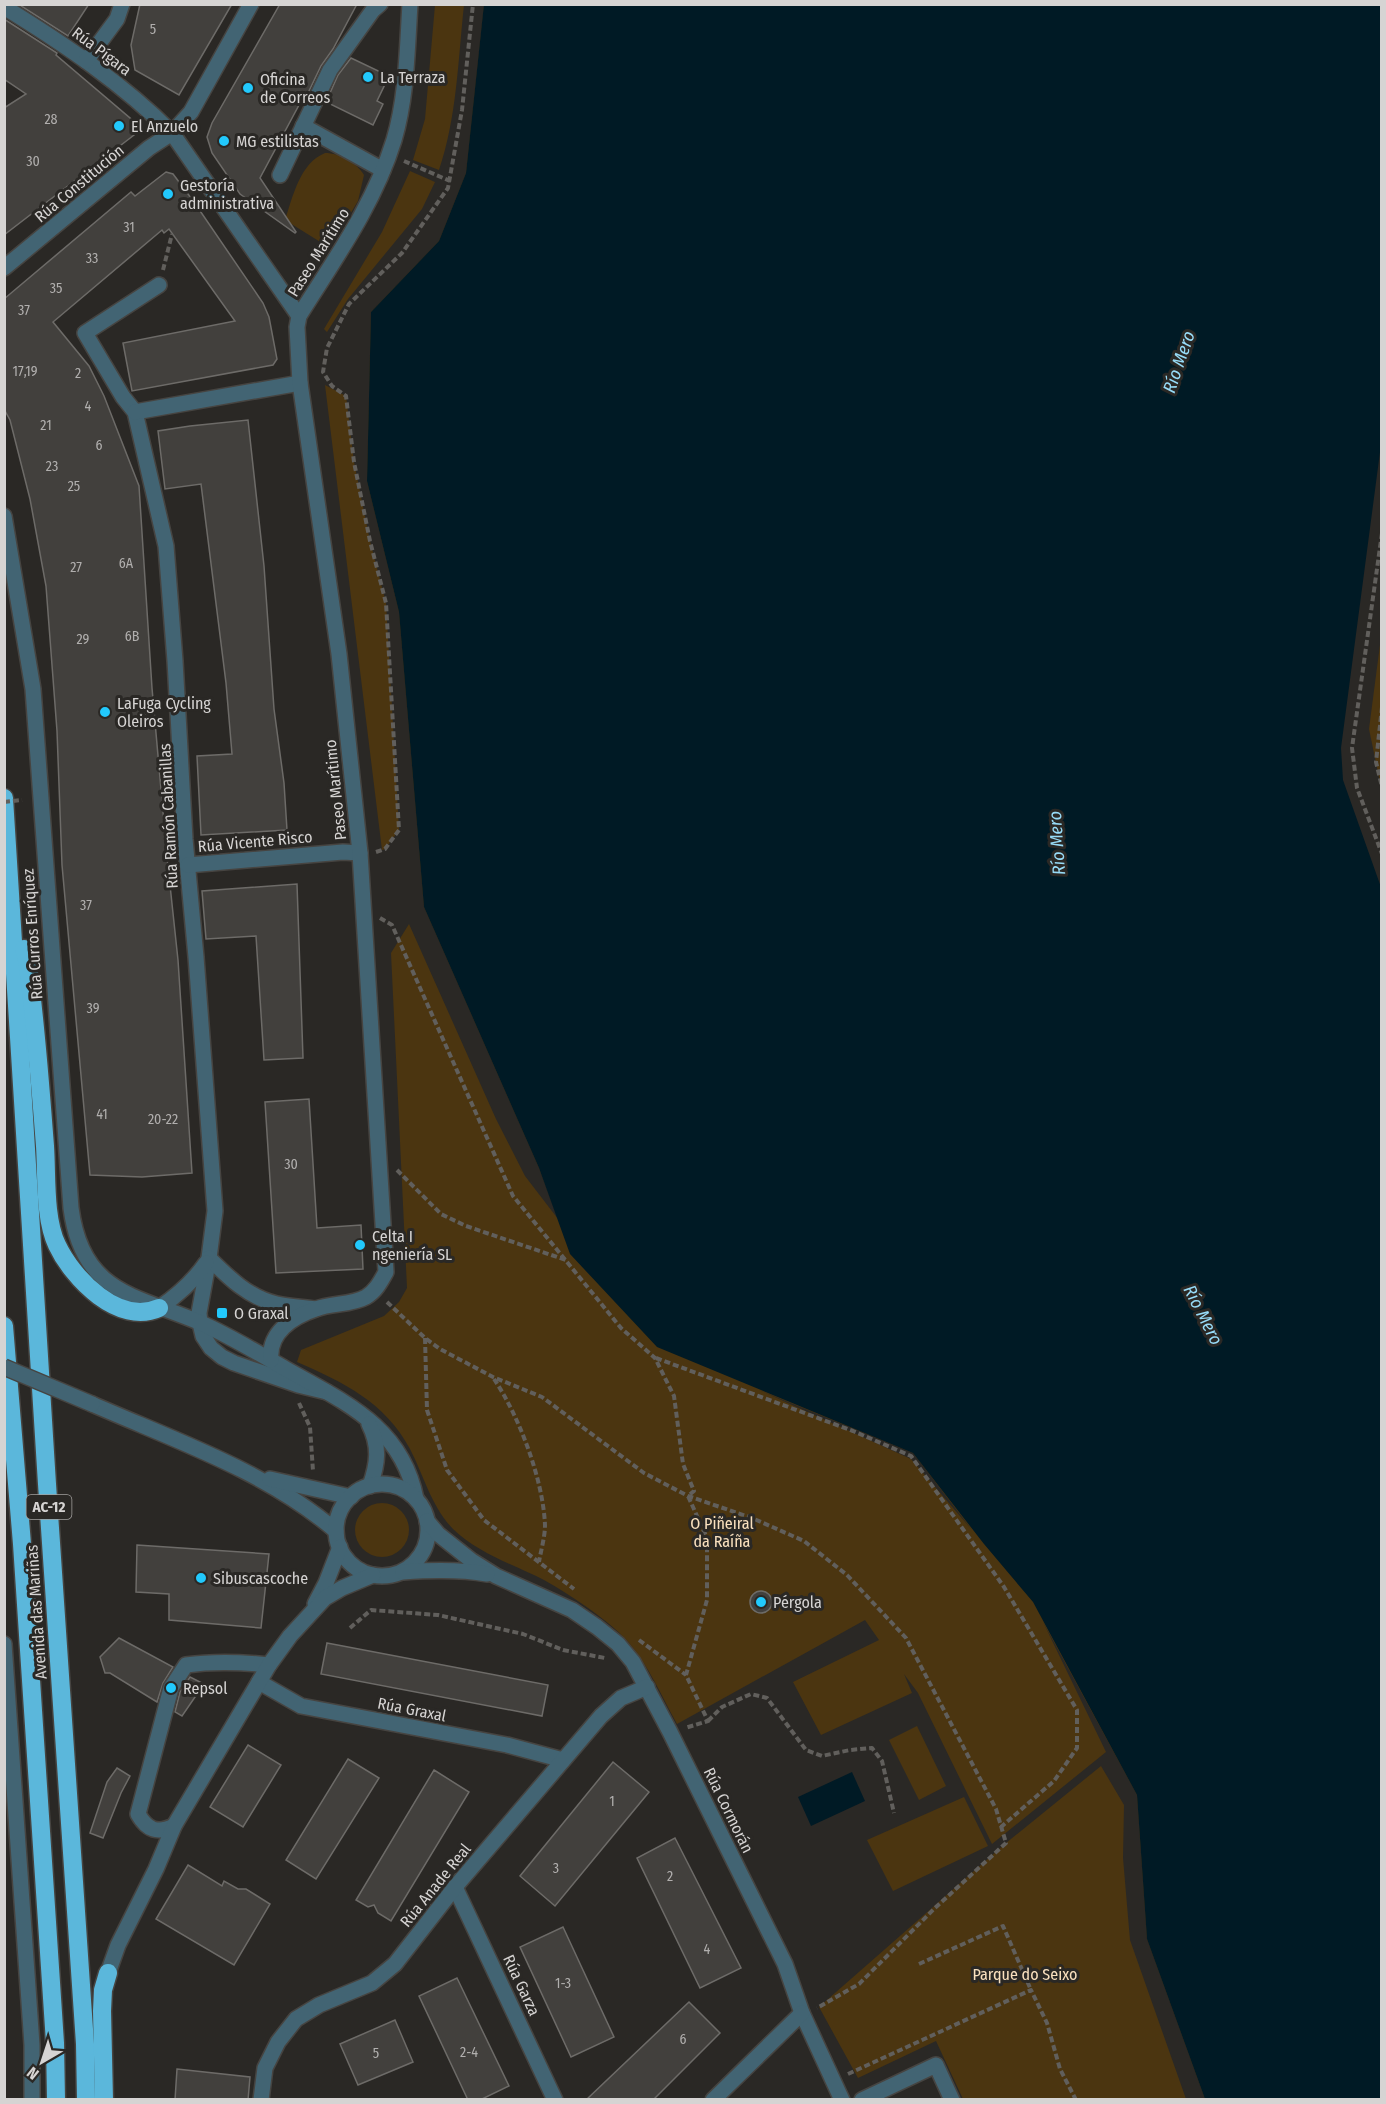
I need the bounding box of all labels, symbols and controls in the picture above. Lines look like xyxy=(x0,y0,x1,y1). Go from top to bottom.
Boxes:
house number: 5 xyxy=(150,21,156,38)
street label: Rúa Pígara xyxy=(68,23,135,80)
place label: La Terraza xyxy=(380,68,446,87)
place label: Oficina de Correos xyxy=(260,70,331,107)
marker: La Terraza xyxy=(361,70,375,84)
marker: Oficina de Correos xyxy=(241,81,255,95)
house number: 28 xyxy=(44,111,58,128)
place label: El Anzuelo xyxy=(131,117,198,136)
marker: El Anzuelo xyxy=(112,119,126,133)
place label: MG estilistas xyxy=(236,132,319,151)
marker: MG estilistas xyxy=(217,134,231,148)
street label: Rúa Constitución xyxy=(31,141,128,226)
house number: 30 xyxy=(26,153,40,170)
place label: Gestoría administrativa xyxy=(180,176,274,213)
marker: Gestoría administrativa xyxy=(161,187,175,201)
street label: Paseo Marítimo xyxy=(284,204,353,300)
house number: 31 xyxy=(123,219,135,236)
house number: 33 xyxy=(86,250,98,267)
house number: 35 xyxy=(50,280,62,297)
house number: 37 xyxy=(18,302,30,319)
water label: Río Mero xyxy=(1158,328,1200,396)
house number: 17,19 xyxy=(13,363,38,380)
house number: 2 xyxy=(75,365,81,382)
house number: 4 xyxy=(85,398,92,415)
house number: 21 xyxy=(40,417,52,434)
house number: 6 xyxy=(96,437,103,454)
house number: 23 xyxy=(46,458,58,475)
house number: 25 xyxy=(68,478,80,495)
house number: 6A xyxy=(119,555,134,572)
house number: 27 xyxy=(70,559,82,576)
house number: 6B xyxy=(125,628,140,645)
house number: 29 xyxy=(77,631,90,648)
place label: LaFuga Cycling Oleiros xyxy=(117,694,211,731)
marker: LaFuga Cycling Oleiros xyxy=(98,705,112,719)
street label: Paseo Marítimo xyxy=(321,739,350,841)
street label: Rúa Ramón Cabanillas xyxy=(155,743,182,889)
water label: Río Mero xyxy=(1044,810,1070,876)
street label: Rúa Vicente Risco xyxy=(197,827,313,856)
street label: Rúa Curros Enríquez xyxy=(18,868,47,1000)
house number: 37 xyxy=(80,897,92,914)
house number: 39 xyxy=(87,1000,100,1017)
house number: 41 xyxy=(96,1106,108,1123)
house number: 20-22 xyxy=(148,1111,178,1128)
house number: 30 xyxy=(284,1156,298,1173)
place label: Celta I ngeniería SL xyxy=(372,1227,452,1264)
marker: Celta I ngeniería SL xyxy=(353,1238,367,1252)
water label: Río Mero xyxy=(1179,1281,1227,1349)
place label: O Graxal xyxy=(234,1304,289,1323)
marker: O Graxal xyxy=(215,1306,229,1320)
road number: AC-12 xyxy=(26,1495,72,1519)
park label: O Piñeiral da Raíña xyxy=(690,1514,754,1551)
street label: Avenida das Mariñas xyxy=(22,1544,51,1680)
place label: Sibuscascoche xyxy=(213,1569,308,1588)
marker: Sibuscascoche xyxy=(194,1571,208,1585)
place label: Pérgola xyxy=(773,1593,822,1612)
marker: Pérgola xyxy=(754,1595,768,1609)
place label: Repsol xyxy=(183,1679,227,1698)
marker: Repsol xyxy=(164,1681,178,1695)
street label: Rúa Graxal xyxy=(376,1694,448,1725)
street label: Rúa Cormorán xyxy=(700,1764,757,1856)
house number: 1 xyxy=(609,1793,615,1810)
street label: Rúa Anade Real xyxy=(396,1840,475,1931)
house number: 3 xyxy=(553,1860,559,1877)
house number: 2 xyxy=(667,1868,673,1885)
house number: 4 xyxy=(704,1941,711,1958)
street label: Rúa Garza xyxy=(499,1952,544,2019)
park label: Parque do Seixo xyxy=(972,1965,1078,1984)
house number: 1-3 xyxy=(555,1975,571,1992)
house number: 6 xyxy=(680,2031,687,2048)
north arrow xyxy=(12,2032,72,2092)
house number: 2-4 xyxy=(460,2044,478,2061)
house number: 5 xyxy=(373,2045,379,2062)
text: N xyxy=(23,2063,43,2084)

